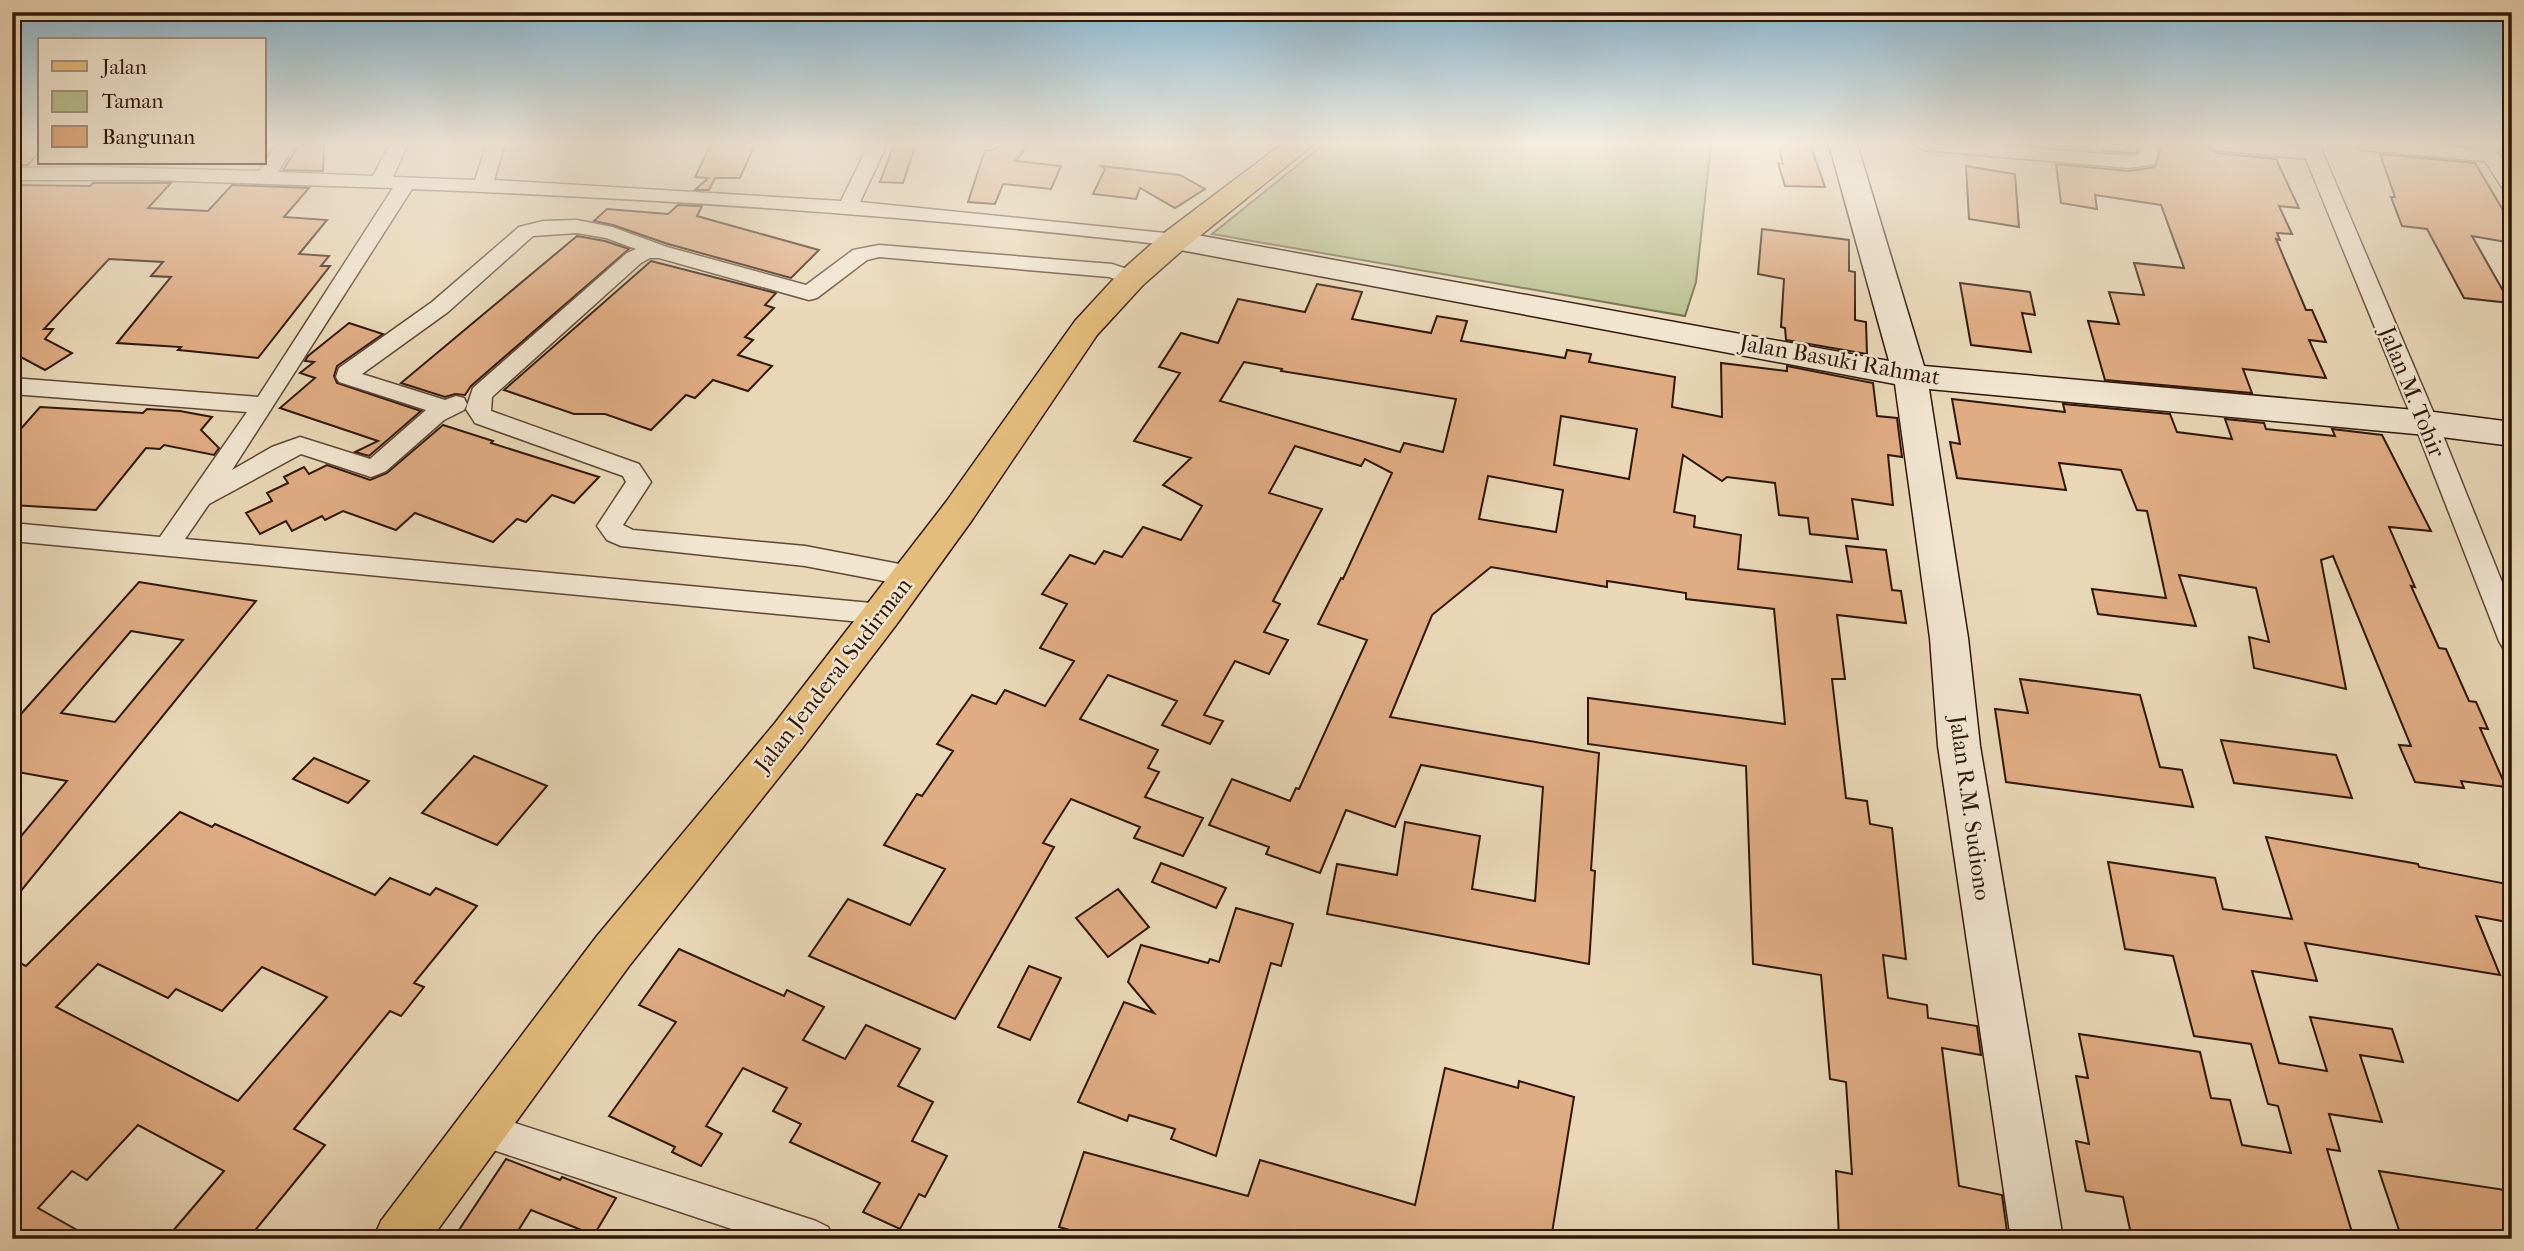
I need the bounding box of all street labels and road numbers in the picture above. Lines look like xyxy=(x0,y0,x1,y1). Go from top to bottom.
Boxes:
street label: Jalan M. Tohir xyxy=(2373,321,2451,462)
street label: Jalan Basuki Rahmat xyxy=(1736,329,1942,391)
street label: Jalan Jenderal Sudirman xyxy=(747,572,918,779)
street label: Jalan R.M. Sudiono xyxy=(1943,712,1996,902)

